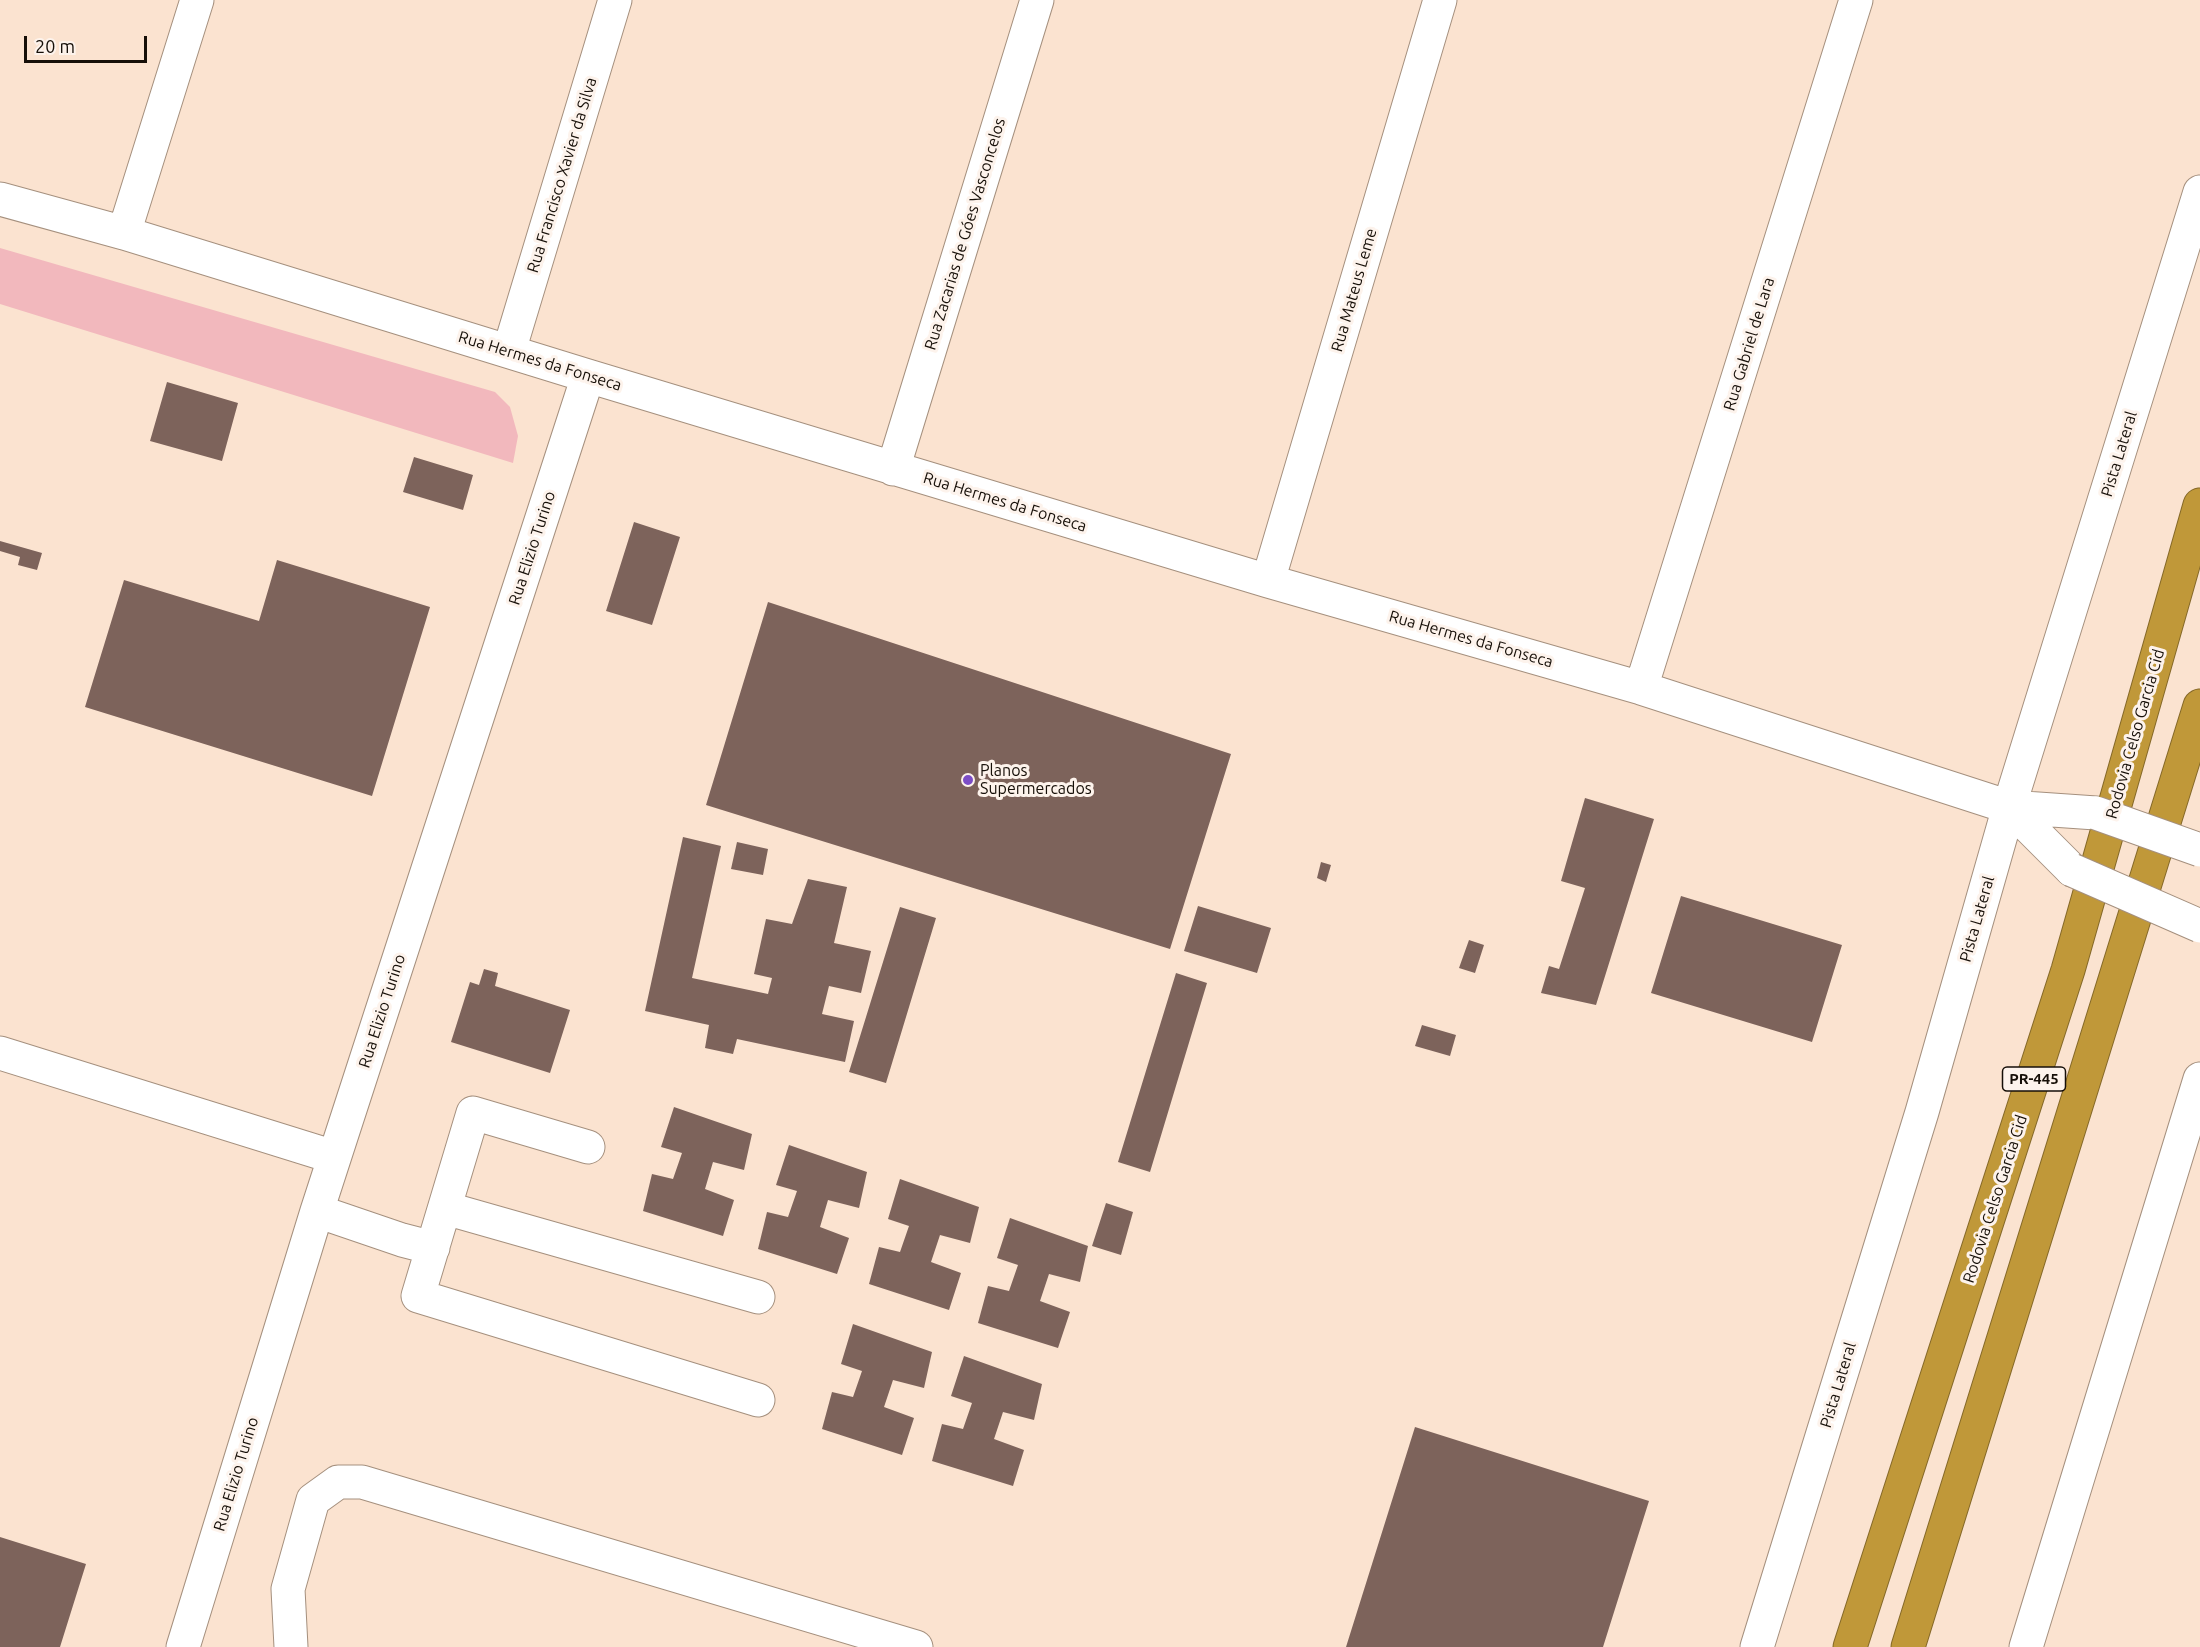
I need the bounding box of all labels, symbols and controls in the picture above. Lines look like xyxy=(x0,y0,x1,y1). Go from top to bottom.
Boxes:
scale bar xyxy=(27,24,150,62)
text: 20 m xyxy=(35,36,75,56)
street label: Rua Francisco Xavier da Silva xyxy=(523,75,601,275)
street label: Rua Zacarias de Góes Vasconcelos xyxy=(920,116,1010,352)
street label: Rua Mateus Leme xyxy=(1327,226,1381,354)
street label: Rua Gabriel de Lara xyxy=(1720,275,1778,413)
street label: Rua Hermes da Fonseca xyxy=(456,327,624,395)
street label: Pista Lateral xyxy=(2097,409,2141,499)
street label: Rua Hermes da Fonseca xyxy=(921,468,1089,536)
street label: Rua Elizio Turino xyxy=(505,489,559,607)
street label: Rua Hermes da Fonseca xyxy=(1387,606,1555,672)
street label: Rodovia Celso Garcia Cid xyxy=(2102,647,2168,821)
place label: Planos Supermercados xyxy=(980,761,1092,799)
marker: Planos Supermercados xyxy=(961,773,975,787)
street label: Pista Lateral xyxy=(1956,874,1998,964)
street label: Rua Elizio Turino xyxy=(355,952,409,1070)
road number: PR-445 xyxy=(2002,1067,2066,1091)
street label: Rodovia Celso Garcia Cid xyxy=(1959,1113,2031,1285)
street label: Pista Lateral xyxy=(1816,1340,1860,1430)
street label: Rua Elizio Turino xyxy=(210,1415,262,1533)

